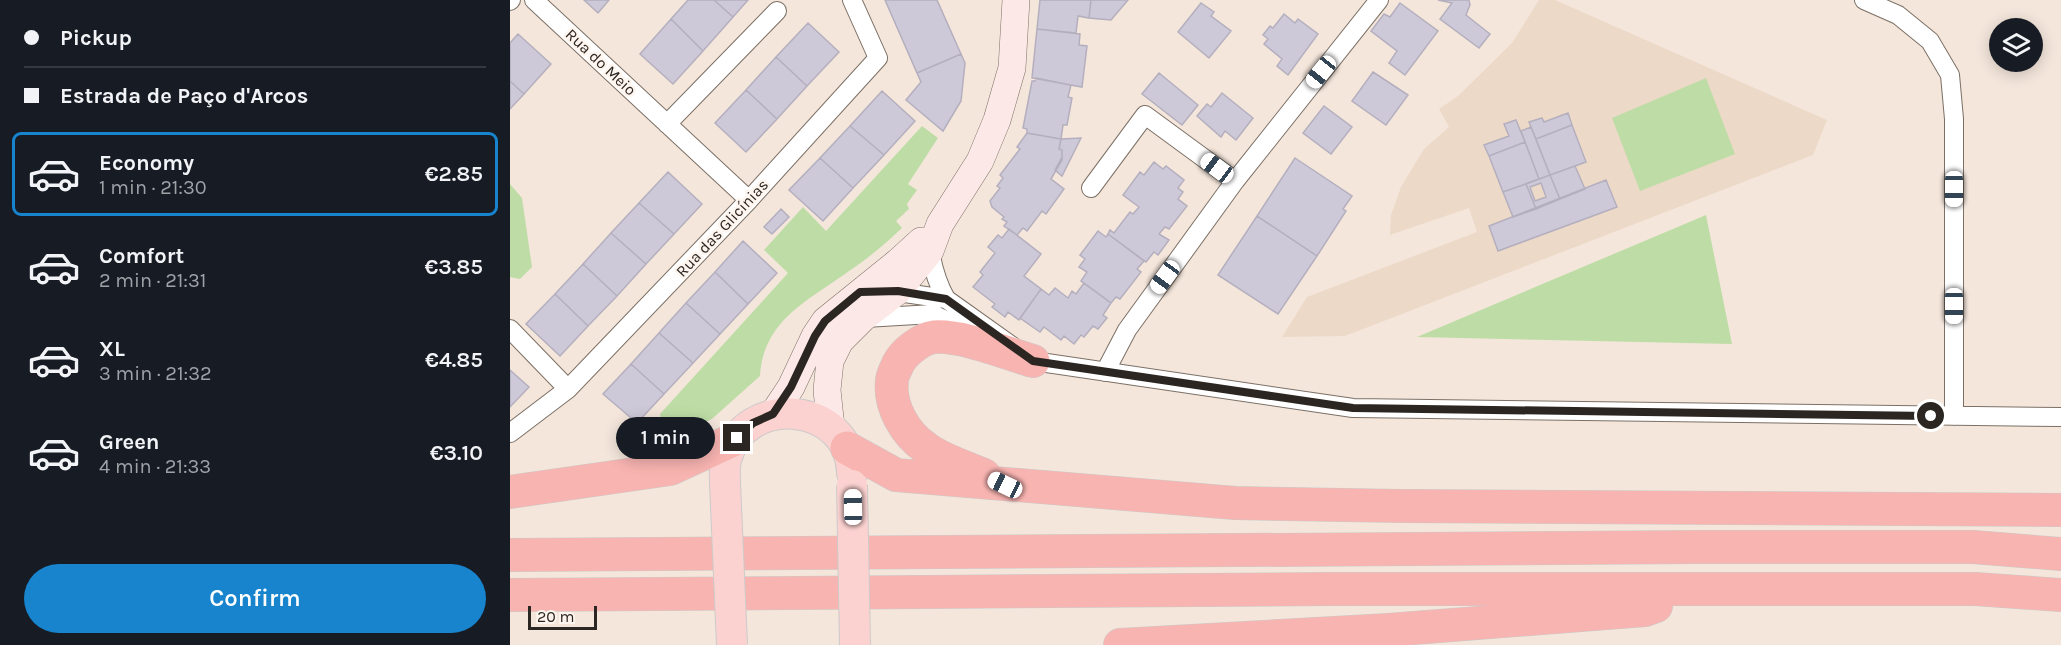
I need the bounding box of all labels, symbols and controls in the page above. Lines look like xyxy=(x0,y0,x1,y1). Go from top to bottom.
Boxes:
map controls xyxy=(1989,18,2043,72)
button: layers xyxy=(1989,18,2043,72)
text: Pickup xyxy=(60,25,132,51)
street label: Rua do Meio xyxy=(562,25,640,99)
car xyxy=(1303,52,1339,92)
text: Estrada de Paço d'Arcos xyxy=(60,83,308,109)
icon: car xyxy=(27,147,81,201)
text: Economy xyxy=(99,150,194,176)
car xyxy=(1197,150,1237,186)
text: €2.85 xyxy=(425,161,483,187)
car xyxy=(1945,171,1963,207)
street label: Rua das Glicínias xyxy=(672,175,772,281)
text: 1 min · 21:30 xyxy=(99,176,207,199)
icon: car xyxy=(27,240,81,294)
text: Comfort xyxy=(99,243,184,269)
text: €3.85 xyxy=(424,254,483,280)
car xyxy=(1147,257,1183,297)
text: 2 min · 21:31 xyxy=(99,269,206,292)
car xyxy=(1945,288,1963,324)
icon: car xyxy=(27,333,81,387)
text: XL xyxy=(99,336,125,362)
text: €4.85 xyxy=(425,347,483,373)
text: 3 min · 21:32 xyxy=(99,362,212,385)
route start xyxy=(1917,402,1944,429)
callout: 1 min xyxy=(617,417,716,459)
route end xyxy=(723,424,750,451)
icon: car xyxy=(27,426,81,480)
text: 1 min xyxy=(641,426,690,449)
text: Green xyxy=(99,429,160,455)
text: €3.10 xyxy=(430,440,483,466)
text: 4 min · 21:33 xyxy=(99,455,211,478)
car xyxy=(985,469,1025,501)
car xyxy=(844,489,862,525)
button: Confirm xyxy=(24,564,486,633)
scale bar xyxy=(528,603,597,630)
text: 20 m xyxy=(537,607,575,626)

